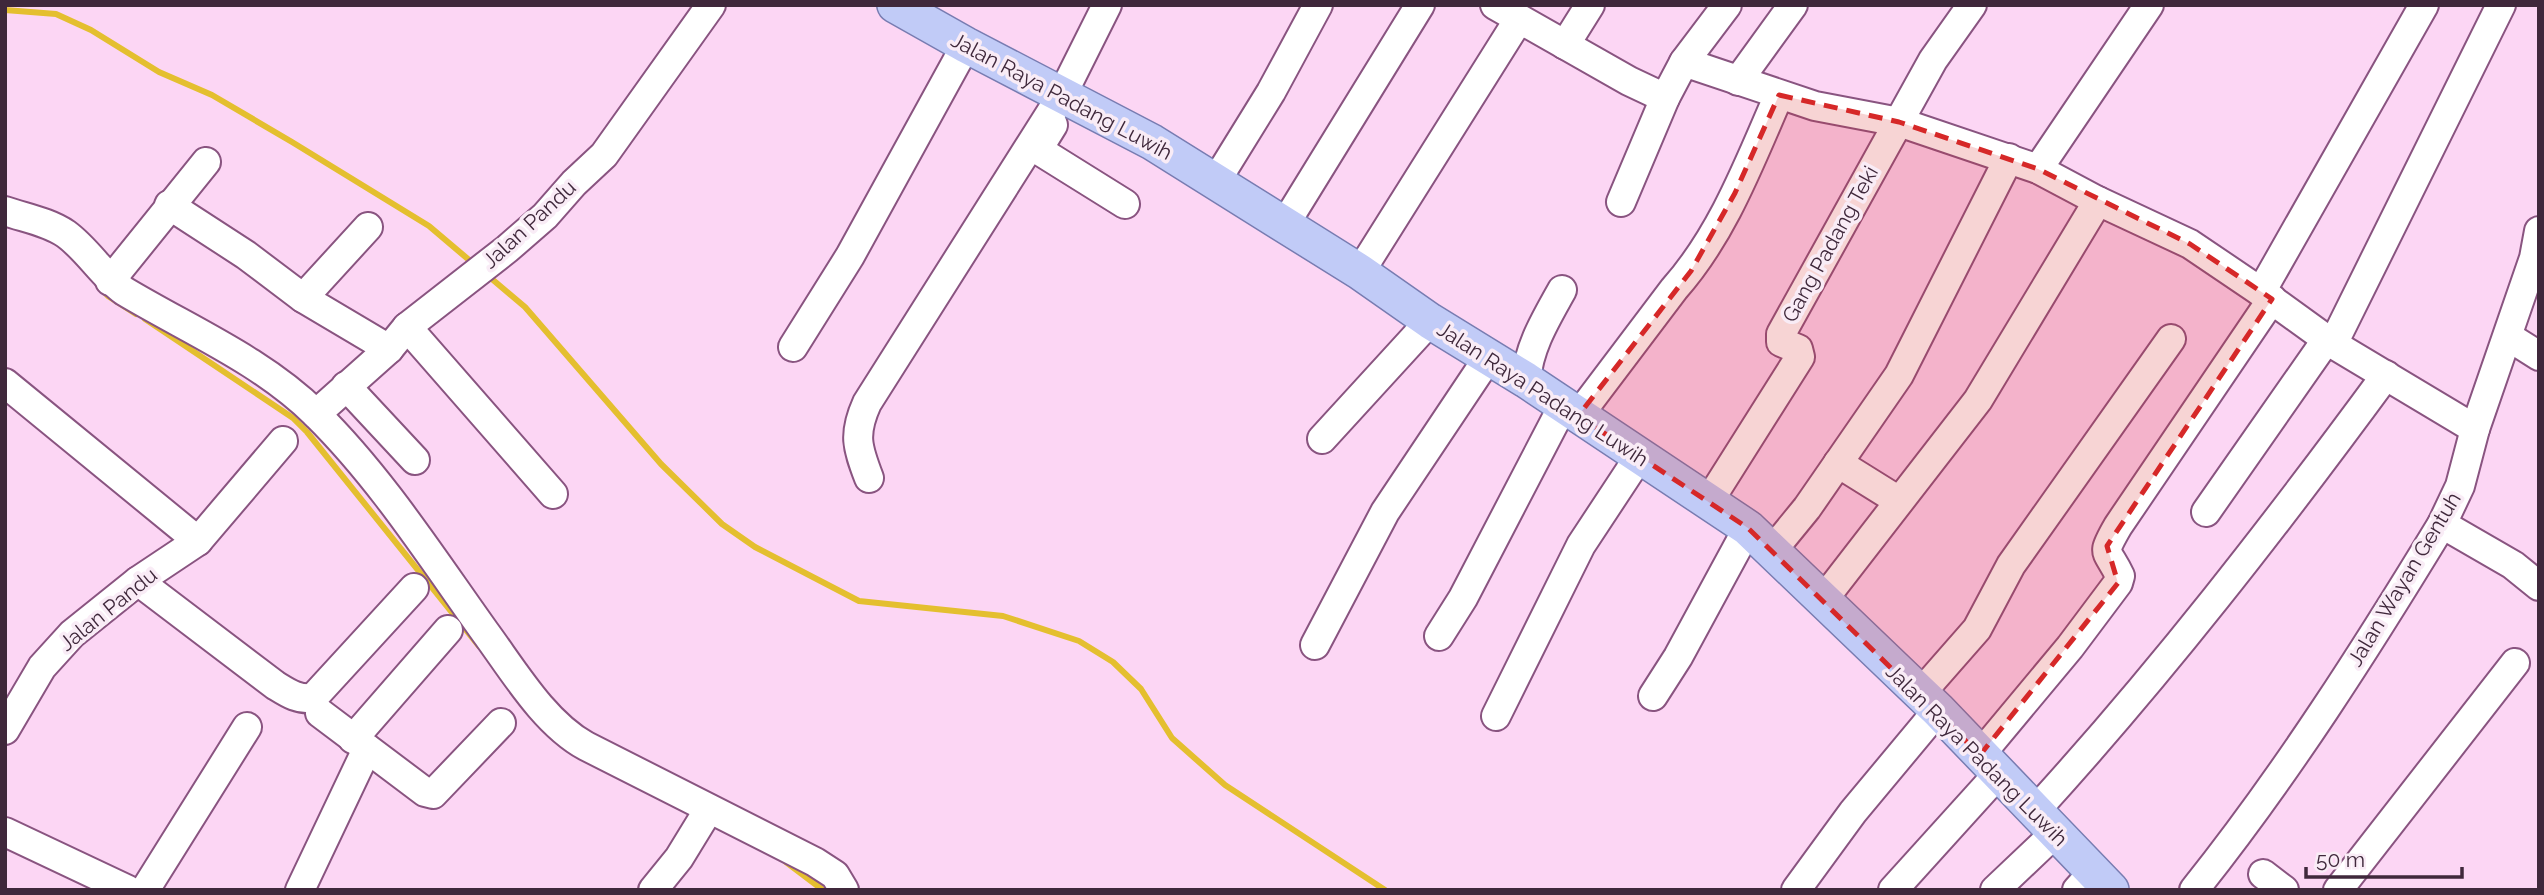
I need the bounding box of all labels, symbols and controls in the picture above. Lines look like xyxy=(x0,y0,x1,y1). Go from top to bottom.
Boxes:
street label: Jalan Raya Padang Luwih xyxy=(947,27,1177,165)
street label: Gang Padang Teki xyxy=(1777,162,1883,326)
street label: Jalan Pandu xyxy=(477,175,581,273)
street label: Jalan Raya Padang Luwih xyxy=(1433,316,1653,472)
street label: Jalan Wayan Gentuh xyxy=(2342,487,2466,671)
street label: Jalan Pandu xyxy=(54,562,162,656)
street label: Jalan Raya Padang Luwih xyxy=(1881,659,2073,851)
scale bar xyxy=(2306,836,2462,880)
text: 50 m xyxy=(2316,847,2365,872)

